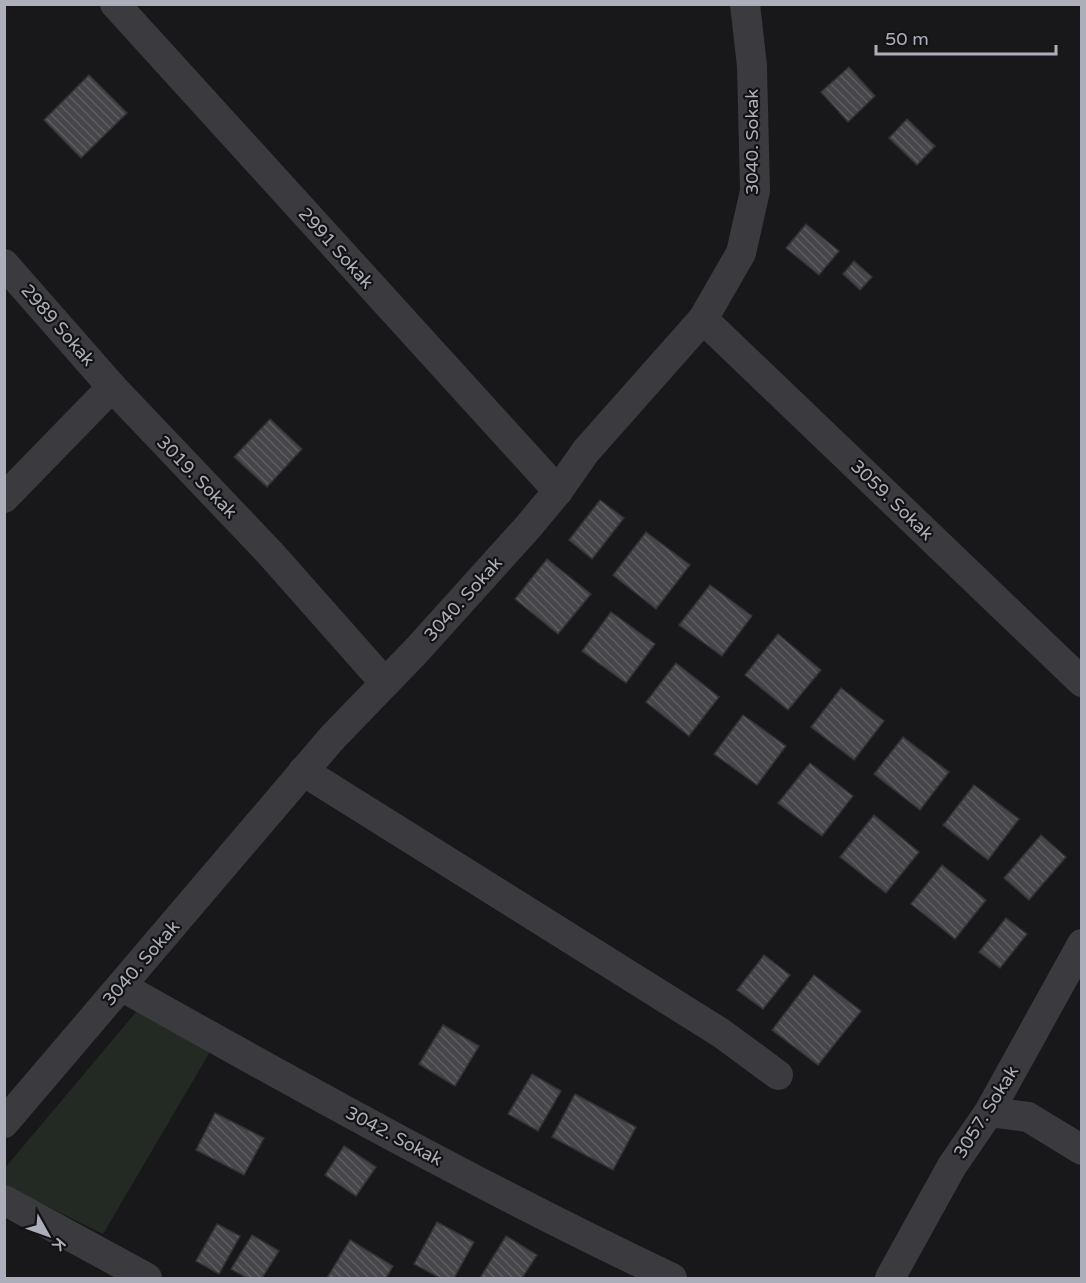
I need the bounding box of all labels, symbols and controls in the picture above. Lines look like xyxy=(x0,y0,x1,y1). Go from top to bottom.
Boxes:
scale bar xyxy=(876,18,1056,56)
text: 50 m xyxy=(885,28,929,50)
street label: 3040. Sokak xyxy=(741,89,763,195)
street label: 2991 Sokak xyxy=(294,203,378,293)
street label: 2989 Sokak xyxy=(16,279,100,371)
street label: 3019. Sokak xyxy=(152,431,242,523)
street label: 3059. Sokak xyxy=(846,455,938,545)
street label: 3040. Sokak xyxy=(419,552,507,646)
street label: 3040. Sokak xyxy=(98,916,184,1010)
street label: 3057. Sokak xyxy=(949,1061,1023,1162)
street label: 3042. Sokak xyxy=(342,1101,446,1171)
north arrow xyxy=(18,1205,78,1265)
text: K xyxy=(47,1233,70,1255)

